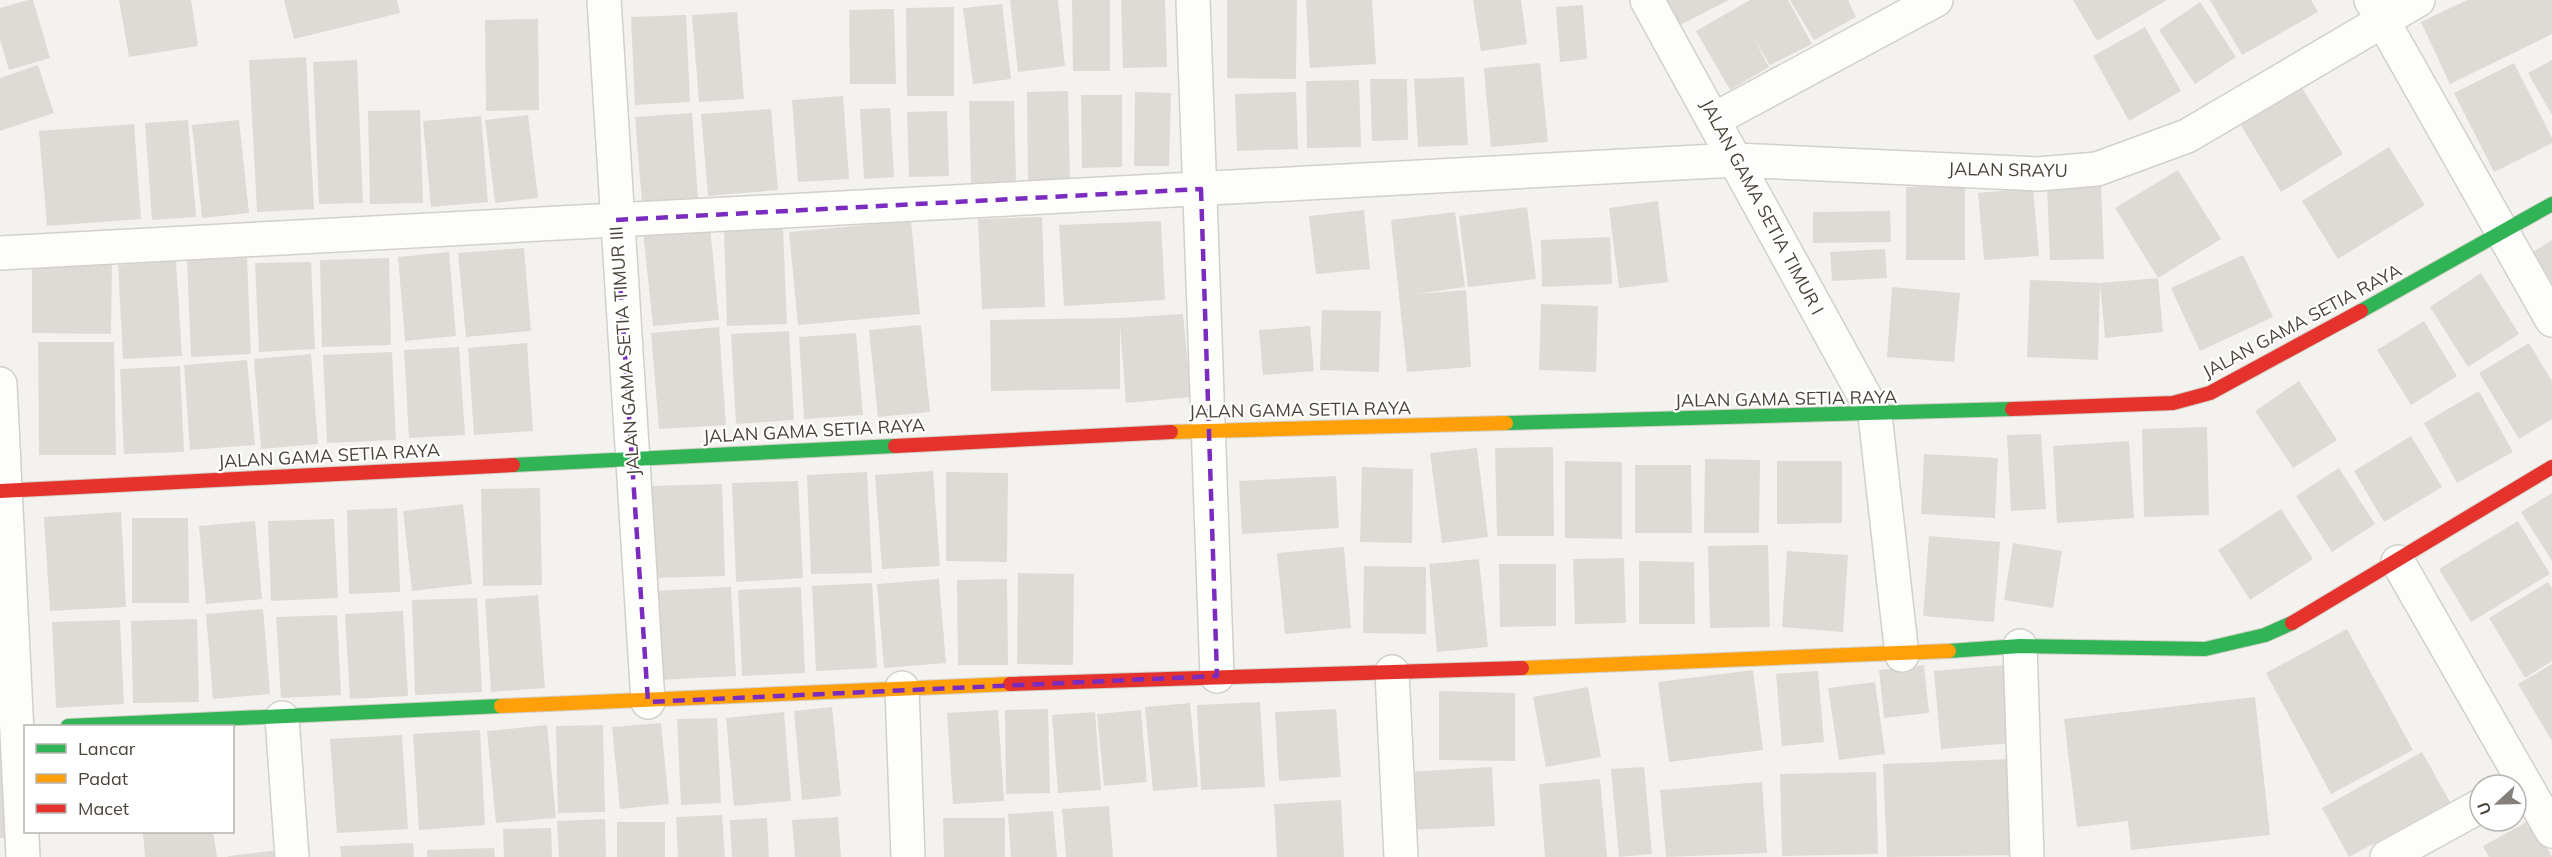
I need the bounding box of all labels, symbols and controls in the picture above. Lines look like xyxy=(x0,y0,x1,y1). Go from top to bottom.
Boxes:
street label: JALAN GAMA SETIA TIMUR I xyxy=(1696,95,1829,318)
street label: JALAN SRAYU xyxy=(1948,157,2068,182)
street label: JALAN GAMA SETIA TIMUR III xyxy=(604,226,645,477)
street label: JALAN GAMA SETIA RAYA xyxy=(2198,258,2405,383)
street label: JALAN GAMA SETIA RAYA xyxy=(1675,385,1897,412)
street label: JALAN GAMA SETIA RAYA xyxy=(1189,396,1411,423)
street label: JALAN GAMA SETIA RAYA xyxy=(702,413,925,448)
street label: JALAN GAMA SETIA RAYA xyxy=(217,438,440,473)
legend xyxy=(24,725,234,833)
text: Lancar xyxy=(78,737,136,760)
text: Padat xyxy=(78,767,128,790)
north arrow xyxy=(2468,773,2528,833)
text: Macet xyxy=(78,797,129,820)
text: U xyxy=(2473,799,2496,818)

